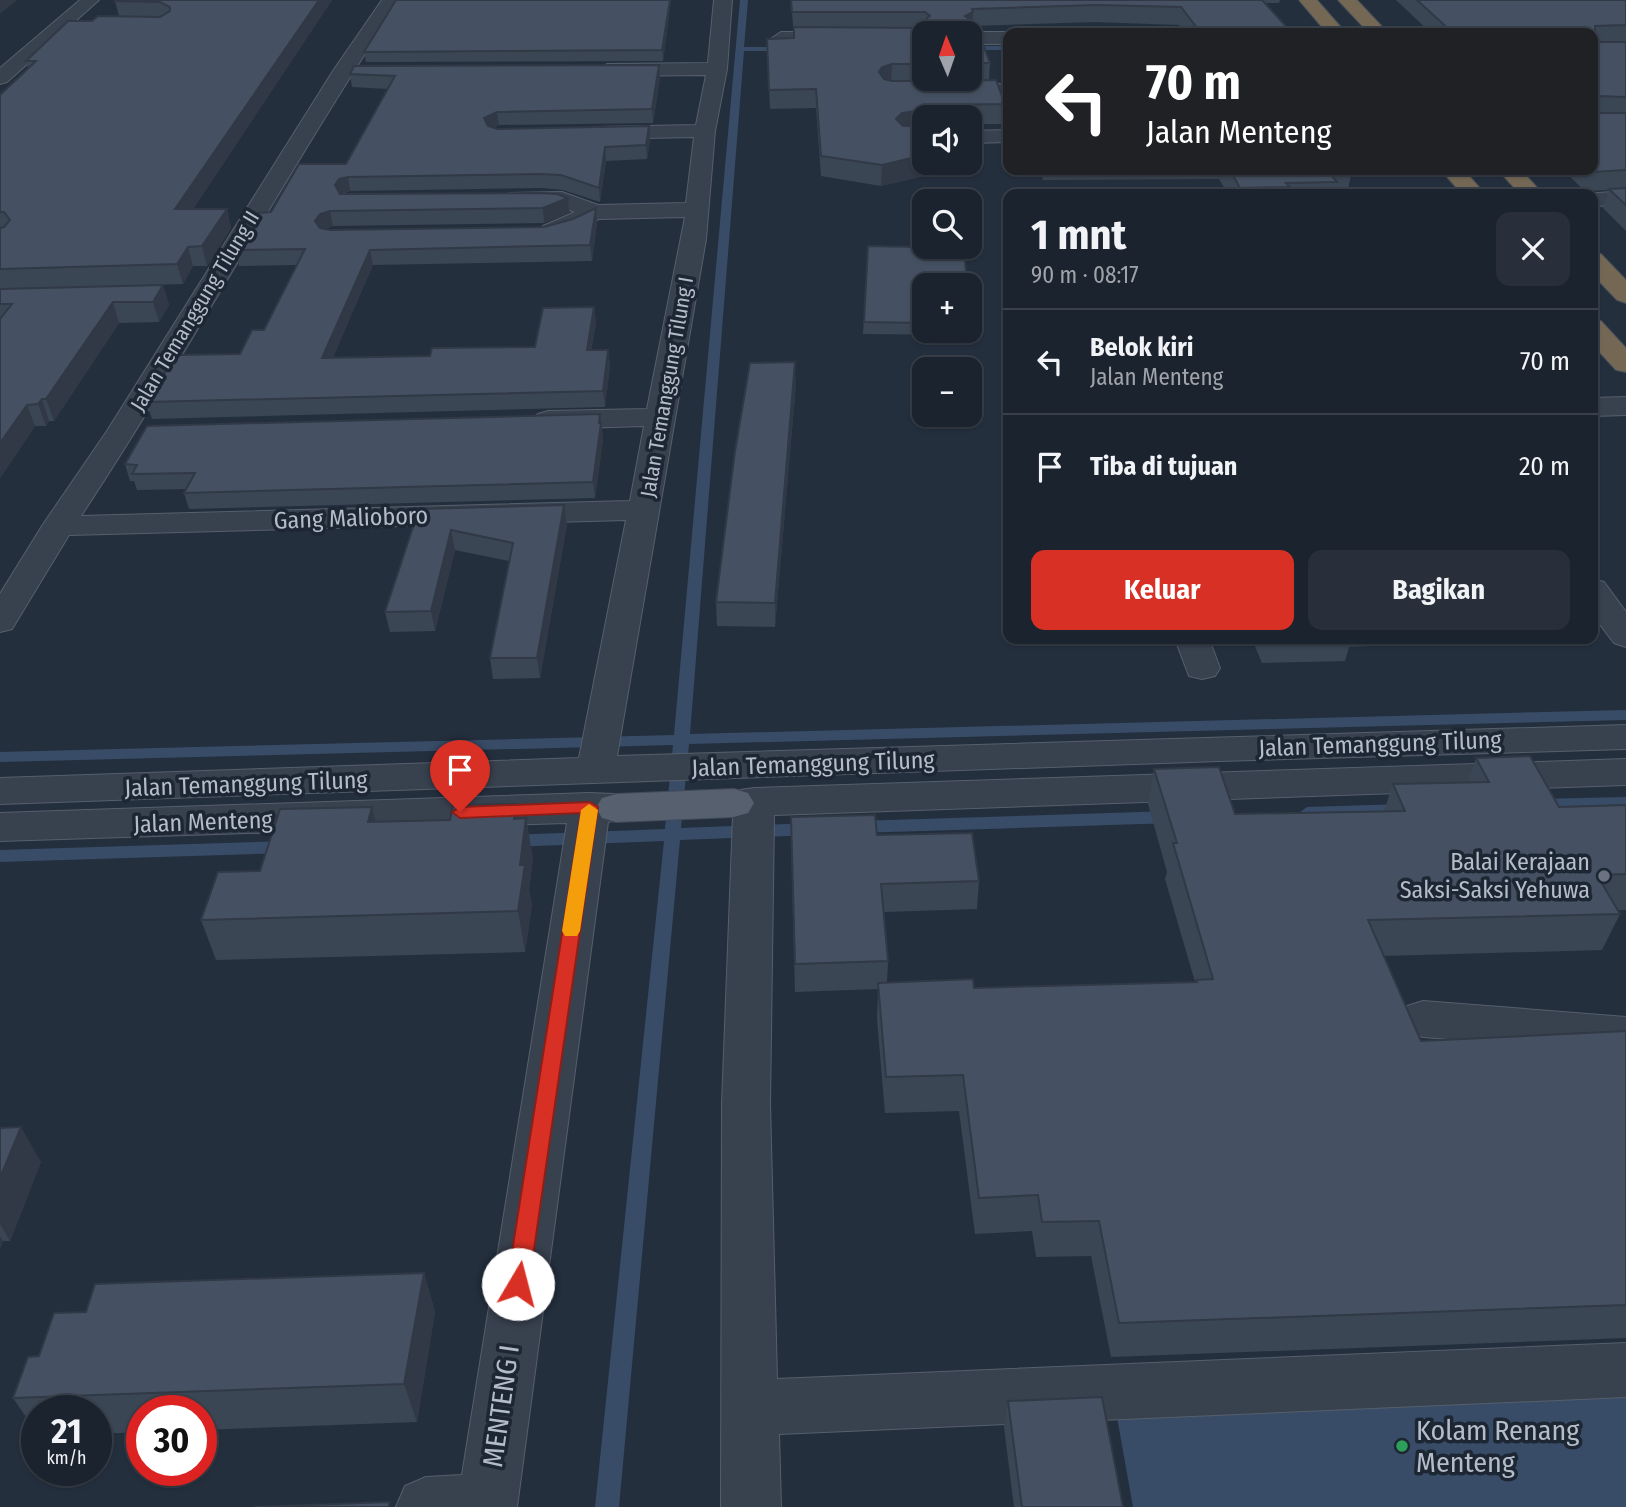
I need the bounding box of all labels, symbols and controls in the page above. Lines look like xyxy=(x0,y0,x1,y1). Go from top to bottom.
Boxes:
north arrow xyxy=(912,21,982,91)
map controls xyxy=(912,21,982,427)
text: 70 m xyxy=(1146,53,1241,112)
icon: left xyxy=(1031,56,1122,147)
button: sound xyxy=(912,105,982,175)
text: Jalan Menteng xyxy=(1146,113,1332,151)
button: search xyxy=(912,189,982,259)
street label: Jalan Temanggung Tilung II xyxy=(125,206,265,416)
text: 1 mnt xyxy=(1031,210,1126,260)
button: close xyxy=(1496,212,1570,286)
text: 90 m · 08:17 xyxy=(1031,261,1139,289)
button: + xyxy=(912,273,982,343)
street label: Jalan Temanggung Tilung I xyxy=(635,275,699,499)
text: Belok kiri xyxy=(1090,332,1193,363)
icon: left xyxy=(1031,343,1069,381)
text: 70 m xyxy=(1520,346,1570,377)
button: − xyxy=(912,357,982,427)
text: Jalan Menteng xyxy=(1090,363,1223,391)
icon: arrive xyxy=(1031,448,1069,486)
text: Tiba di tujuan xyxy=(1090,451,1237,482)
text: 20 m xyxy=(1519,451,1570,482)
street label: Gang Malioboro xyxy=(273,501,429,535)
button: Keluar xyxy=(1031,550,1294,630)
button: Bagikan xyxy=(1308,550,1570,630)
street label: Jalan Temanggung Tilung xyxy=(1258,726,1503,762)
pin xyxy=(430,740,490,812)
street label: Jalan Temanggung Tilung xyxy=(691,746,936,782)
icon: arrive xyxy=(441,751,479,789)
street label: Jalan Temanggung Tilung xyxy=(124,766,369,802)
street label: Jalan Menteng xyxy=(133,806,274,838)
place label: Balai Kerajaan Saksi-Saksi Yehuwa xyxy=(1400,848,1590,904)
marker: Balai Kerajaan Saksi-Saksi Yehuwa xyxy=(1596,868,1612,884)
position arrow xyxy=(481,1247,555,1321)
street label: MENTENG I xyxy=(476,1343,526,1469)
speed limit sign: 30 xyxy=(126,1395,217,1486)
text: 21 xyxy=(51,1410,82,1452)
place label: Kolam Renang Menteng xyxy=(1416,1414,1580,1479)
marker: Kolam Renang Menteng xyxy=(1394,1438,1410,1454)
text: km/h xyxy=(46,1447,87,1469)

